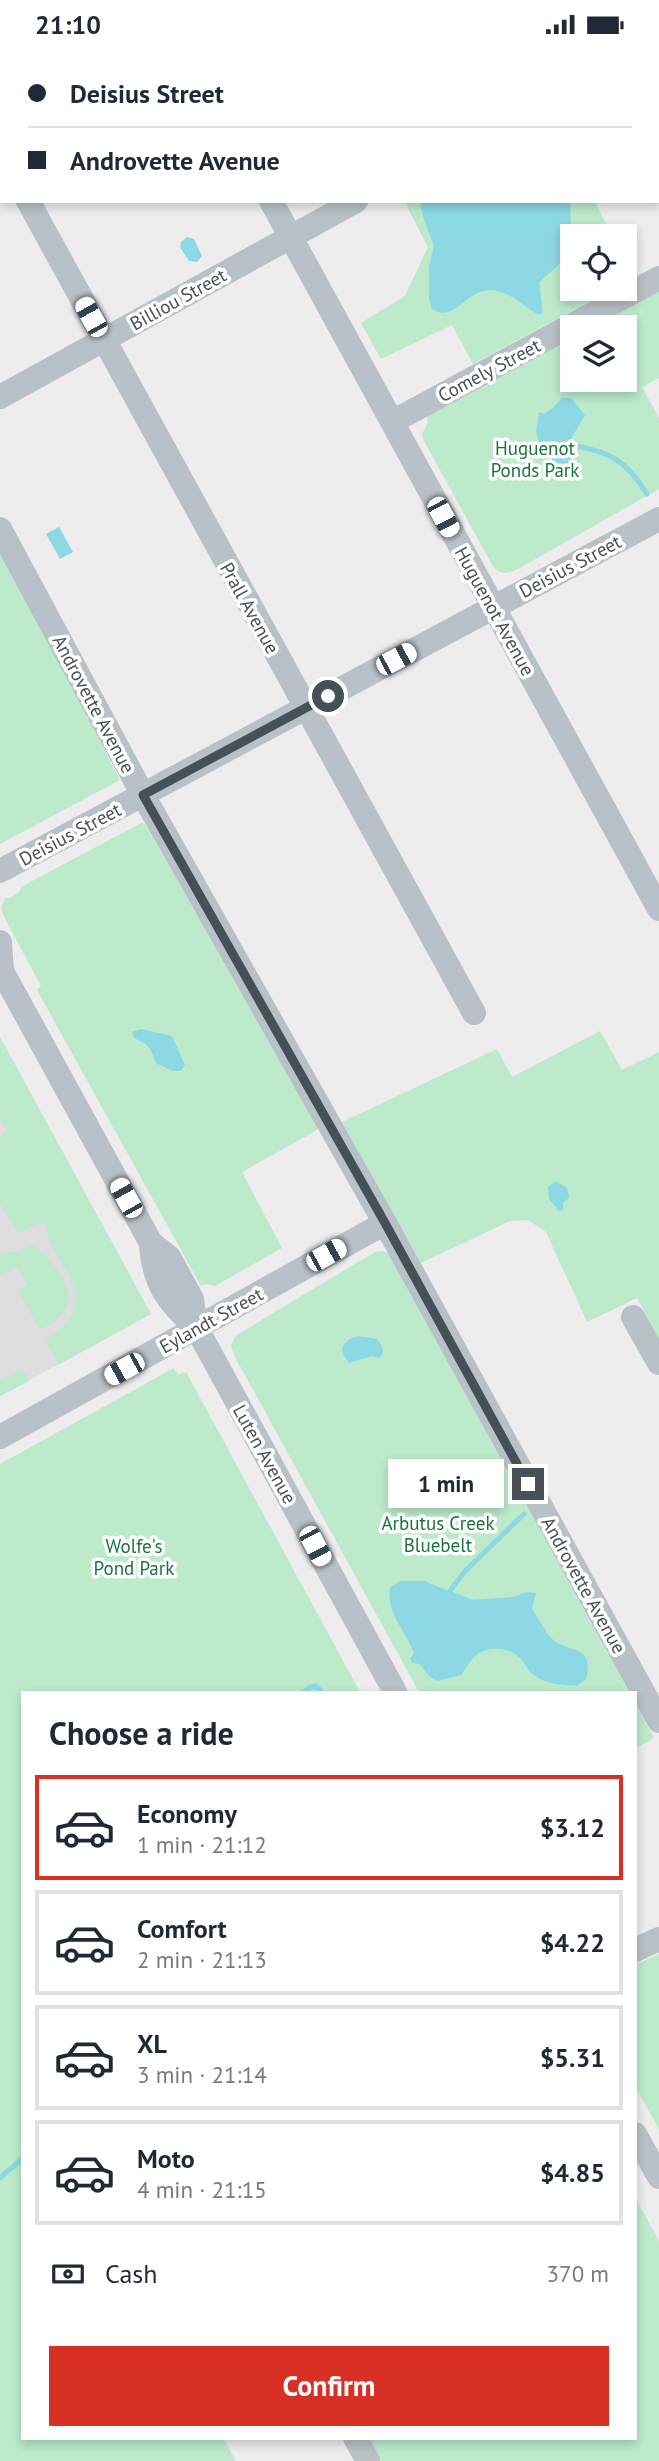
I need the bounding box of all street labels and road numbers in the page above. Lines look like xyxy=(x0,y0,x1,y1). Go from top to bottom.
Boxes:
street label: Billiou Street xyxy=(126,262,231,335)
street label: Comely Street xyxy=(434,333,545,407)
street label: Deisius Street xyxy=(515,529,626,603)
street label: Huguenot Avenue xyxy=(450,542,540,680)
street label: Prall Avenue xyxy=(215,558,285,658)
street label: Androvette Avenue xyxy=(48,631,140,777)
street label: Deisius Street xyxy=(15,797,126,871)
street label: Eylandt Street xyxy=(155,1281,267,1358)
street label: Luten Avenue xyxy=(228,1400,302,1508)
street label: Androvette Avenue xyxy=(536,1512,632,1658)

